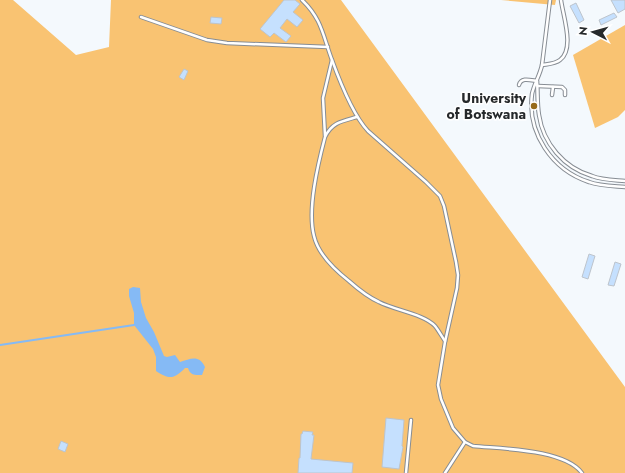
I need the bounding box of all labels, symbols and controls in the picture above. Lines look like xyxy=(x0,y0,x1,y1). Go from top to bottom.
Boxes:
north arrow xyxy=(573,12,613,52)
text: N xyxy=(575,26,591,36)
place label: University of Botswana xyxy=(447,88,527,124)
marker: University of Botswana xyxy=(529,101,539,111)

